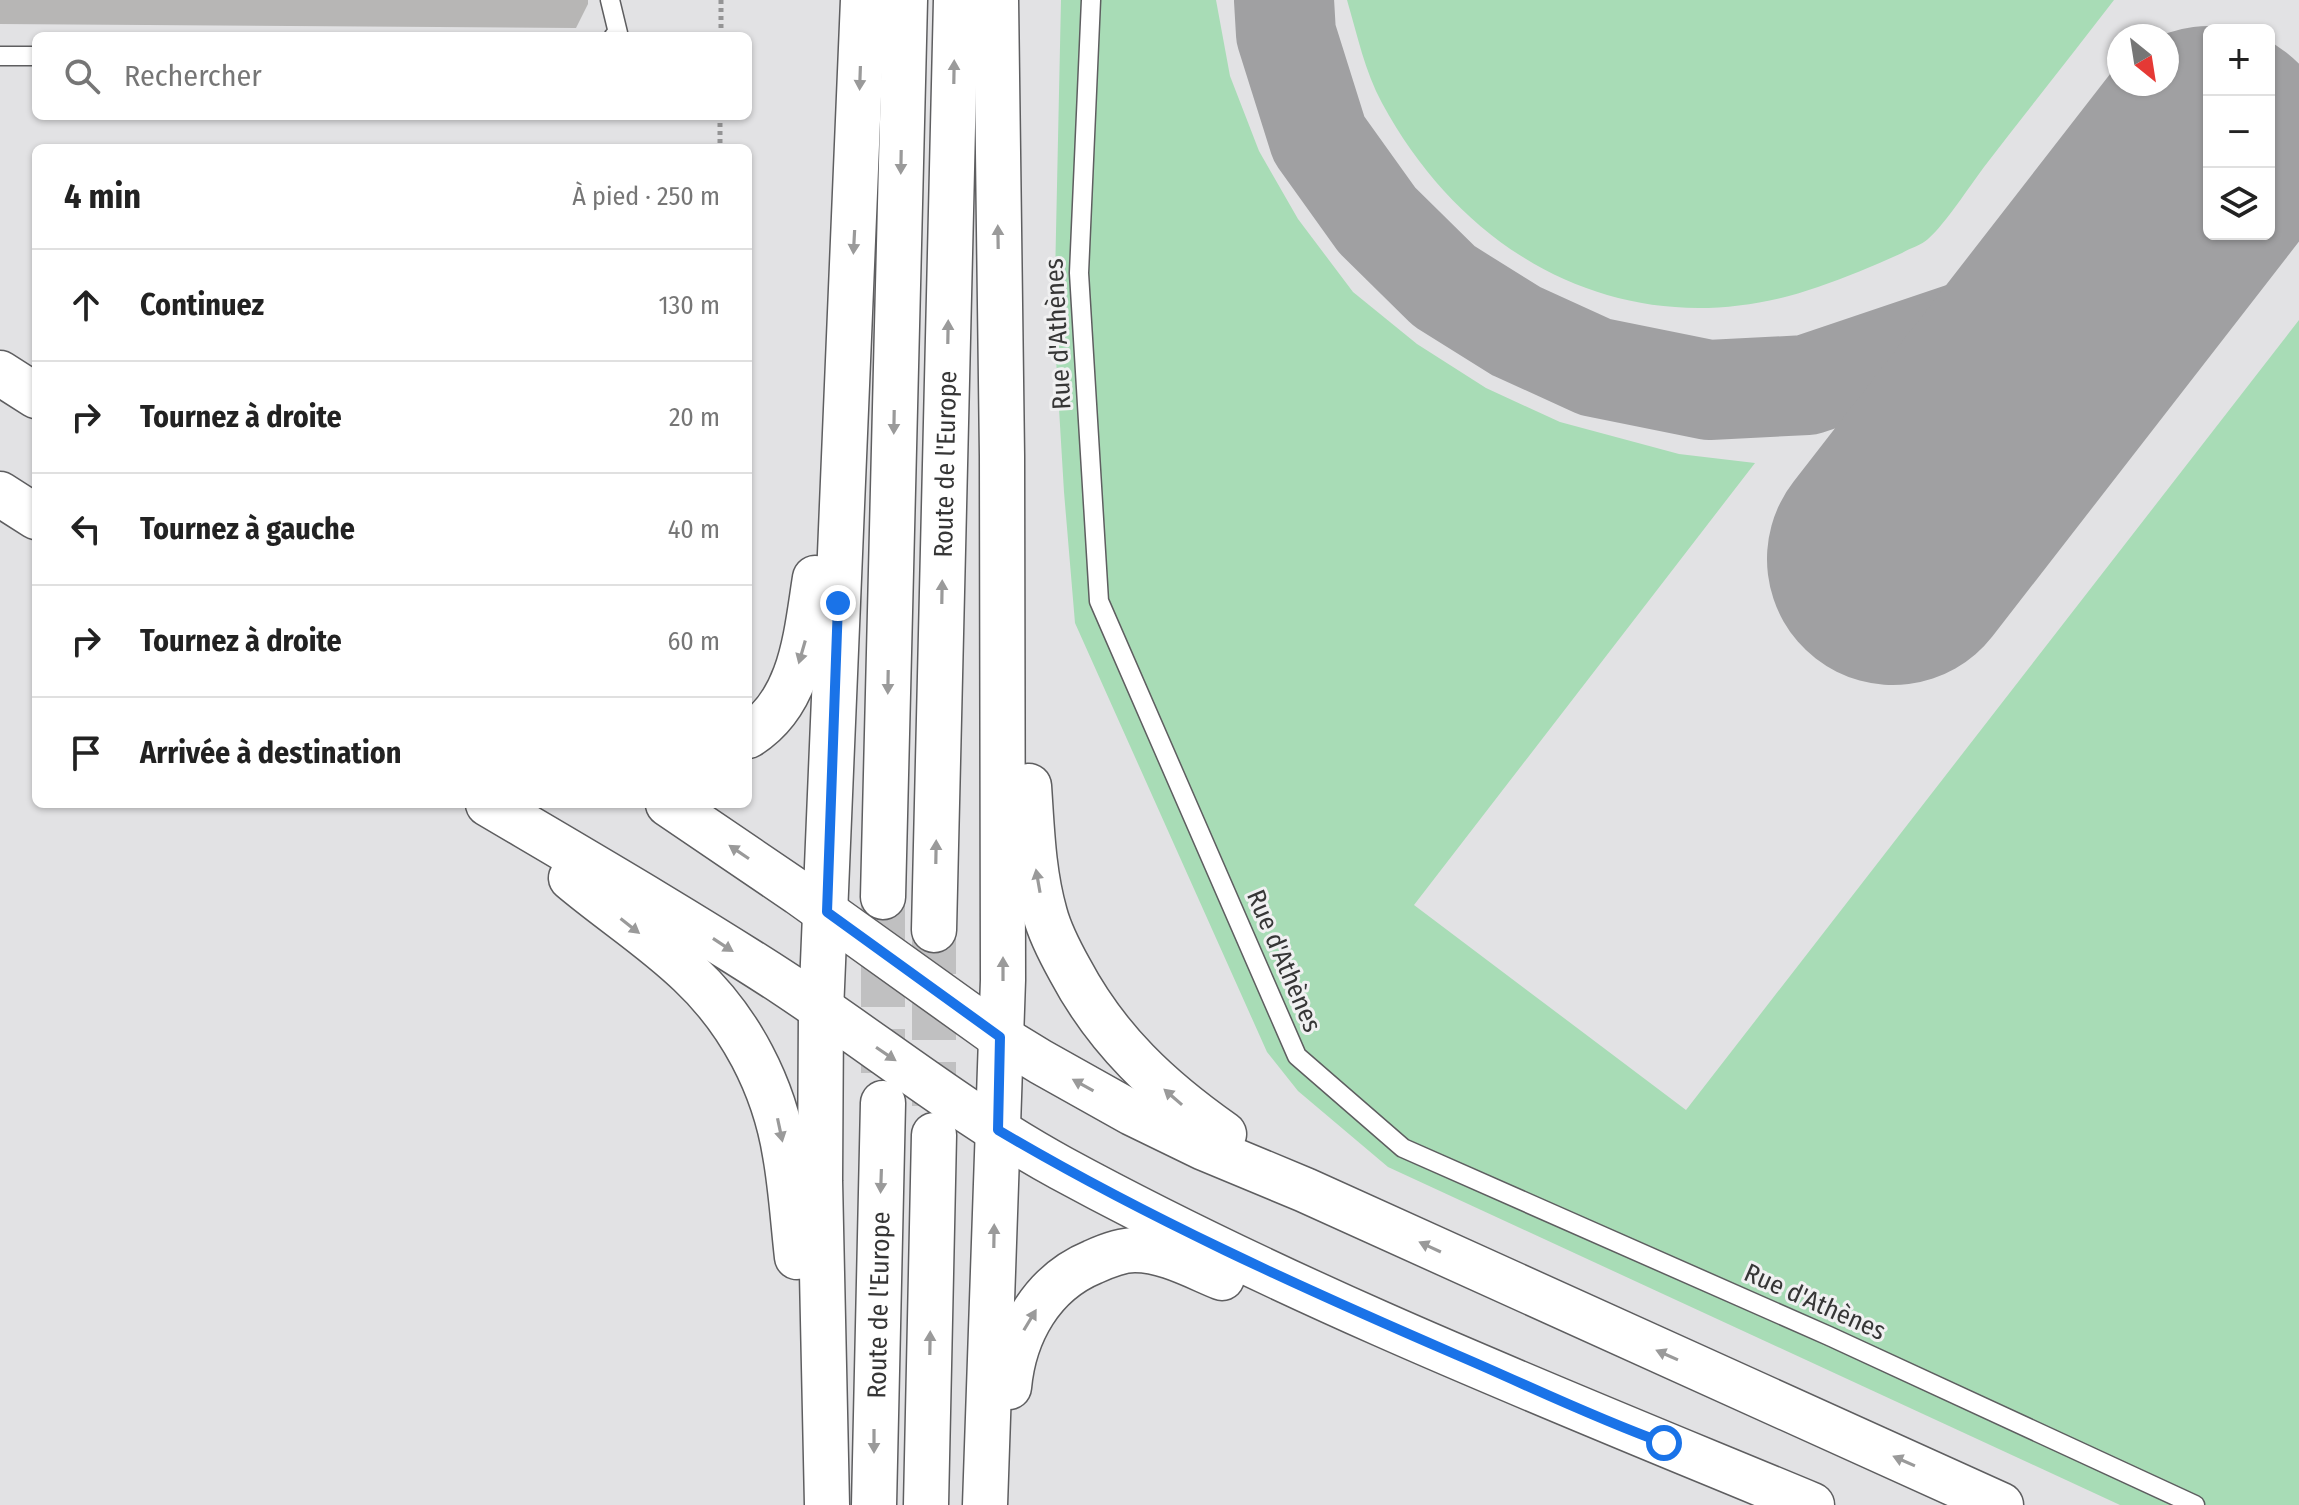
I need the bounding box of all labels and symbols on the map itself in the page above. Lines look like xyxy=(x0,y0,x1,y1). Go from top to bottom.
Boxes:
north arrow xyxy=(2107,24,2179,96)
one-way arrow xyxy=(948,59,961,84)
one-way arrow xyxy=(854,66,867,91)
one-way arrow xyxy=(894,150,907,175)
one-way arrow xyxy=(992,224,1004,249)
one-way arrow xyxy=(847,230,860,255)
street label: Rue d'Athènes xyxy=(1039,258,1077,410)
one-way arrow xyxy=(942,319,954,344)
street label: Route de l'Europe xyxy=(927,370,963,558)
one-way arrow xyxy=(888,410,901,435)
one-way arrow xyxy=(935,579,948,604)
route end xyxy=(820,585,856,621)
one-way arrow xyxy=(795,640,808,664)
one-way arrow xyxy=(882,670,894,695)
one-way arrow xyxy=(929,839,942,864)
one-way arrow xyxy=(728,845,750,860)
one-way arrow xyxy=(1031,868,1043,893)
street label: Rue d'Athènes xyxy=(1240,885,1328,1037)
one-way arrow xyxy=(620,917,640,933)
one-way arrow xyxy=(712,937,734,951)
one-way arrow xyxy=(997,956,1009,981)
one-way arrow xyxy=(875,1047,897,1061)
one-way arrow xyxy=(1071,1078,1094,1092)
one-way arrow xyxy=(1163,1088,1182,1106)
one-way arrow xyxy=(774,1118,787,1143)
one-way arrow xyxy=(875,1169,888,1194)
street label: Route de l'Europe xyxy=(861,1211,896,1399)
one-way arrow xyxy=(987,1223,1000,1248)
one-way arrow xyxy=(1418,1241,1441,1254)
street label: Rue d'Athènes xyxy=(1739,1257,1891,1347)
one-way arrow xyxy=(1022,1309,1036,1331)
one-way arrow xyxy=(924,1330,936,1355)
one-way arrow xyxy=(1655,1348,1678,1361)
route start xyxy=(1646,1425,1682,1461)
one-way arrow xyxy=(868,1429,880,1454)
one-way arrow xyxy=(1892,1455,1915,1468)

